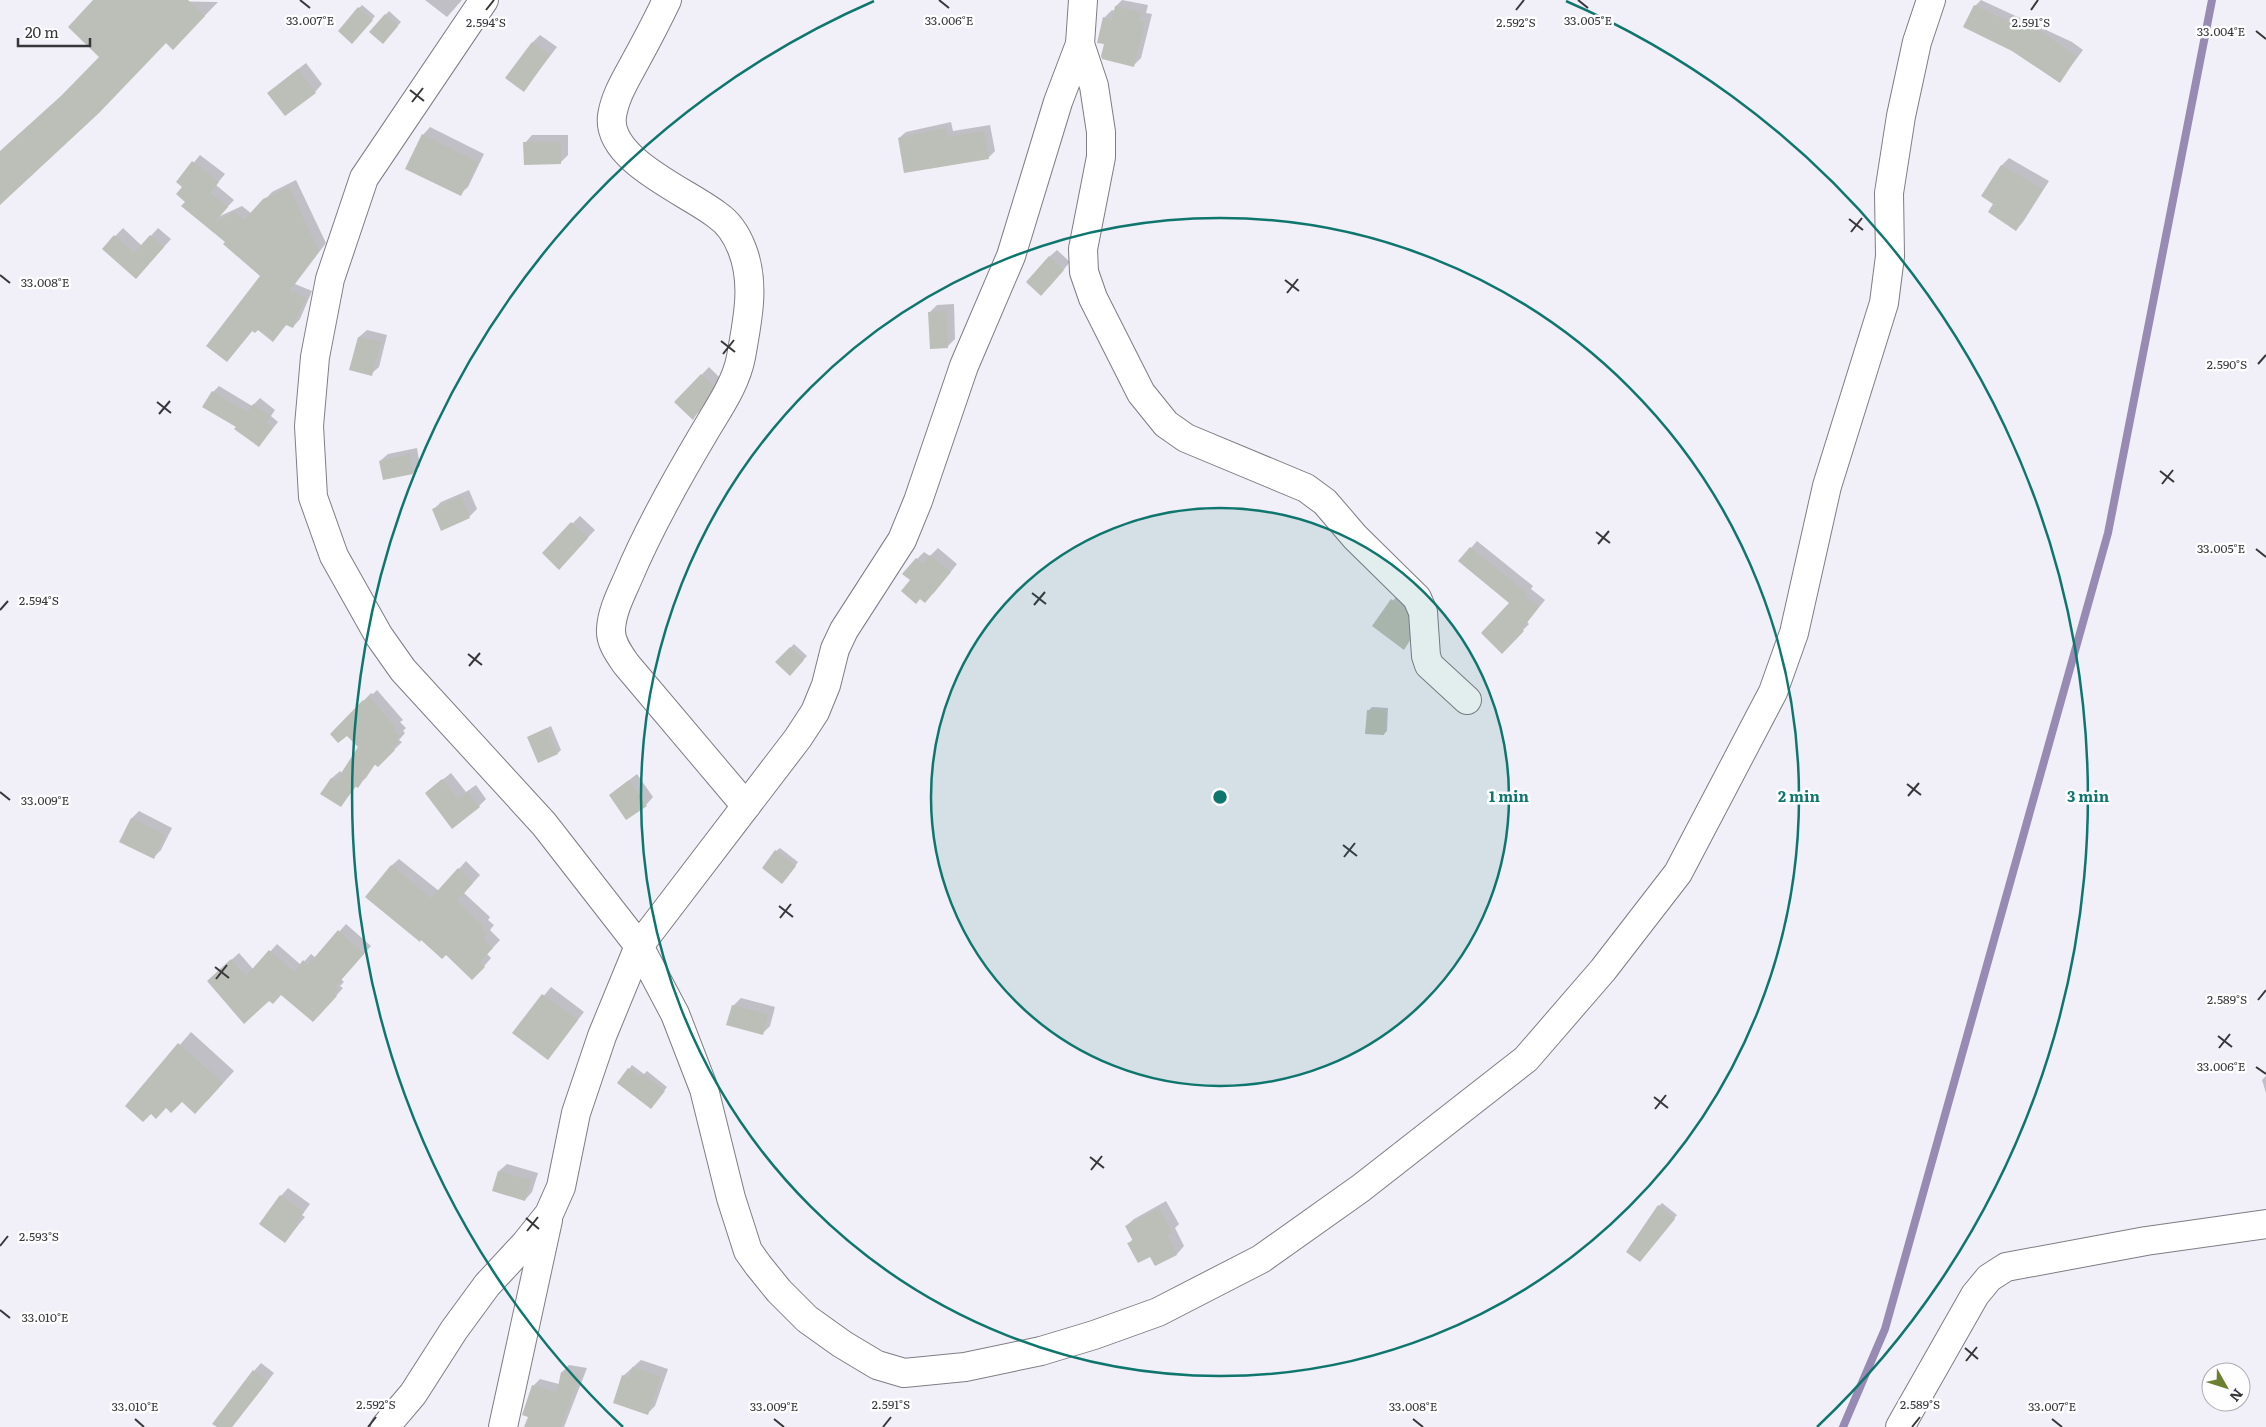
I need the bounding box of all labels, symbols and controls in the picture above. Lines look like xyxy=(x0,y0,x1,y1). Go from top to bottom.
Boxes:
text: 33.007°E xyxy=(286,11,334,29)
text: 33.006°E xyxy=(925,11,974,29)
text: 33.005°E xyxy=(1564,11,1612,29)
text: 2.594°S xyxy=(466,13,506,31)
text: 2.592°S xyxy=(1496,13,1536,31)
text: 2.591°S xyxy=(2012,13,2050,31)
scale bar xyxy=(18,15,90,47)
text: 20 m xyxy=(25,20,59,43)
text: 33.004°E xyxy=(2197,22,2246,40)
text: 33.008°E xyxy=(21,273,70,291)
text: 2.590°S xyxy=(2207,355,2247,373)
text: 33.005°E xyxy=(2197,539,2245,557)
text: 2.594°S xyxy=(19,591,59,609)
text: 1 min xyxy=(1489,784,1530,807)
text: 2 min xyxy=(1778,784,1821,807)
text: 3 min xyxy=(2067,784,2110,807)
centre of rings xyxy=(1211,788,1229,806)
text: 33.009°E xyxy=(21,791,70,809)
text: 2.589°S xyxy=(2207,990,2247,1008)
text: 33.006°E xyxy=(2197,1057,2246,1075)
text: 2.593°S xyxy=(19,1227,59,1245)
text: 33.010°E xyxy=(22,1308,69,1326)
north arrow xyxy=(2201,1362,2251,1412)
text: N xyxy=(2225,1385,2248,1407)
text: 2.592°S xyxy=(356,1395,396,1413)
text: 2.591°S xyxy=(872,1395,910,1413)
text: 2.589°S xyxy=(1900,1395,1940,1413)
text: 33.010°E xyxy=(112,1397,159,1415)
text: 33.009°E xyxy=(750,1397,799,1415)
text: 33.008°E xyxy=(1389,1397,1438,1415)
text: 33.007°E xyxy=(2028,1397,2076,1415)

